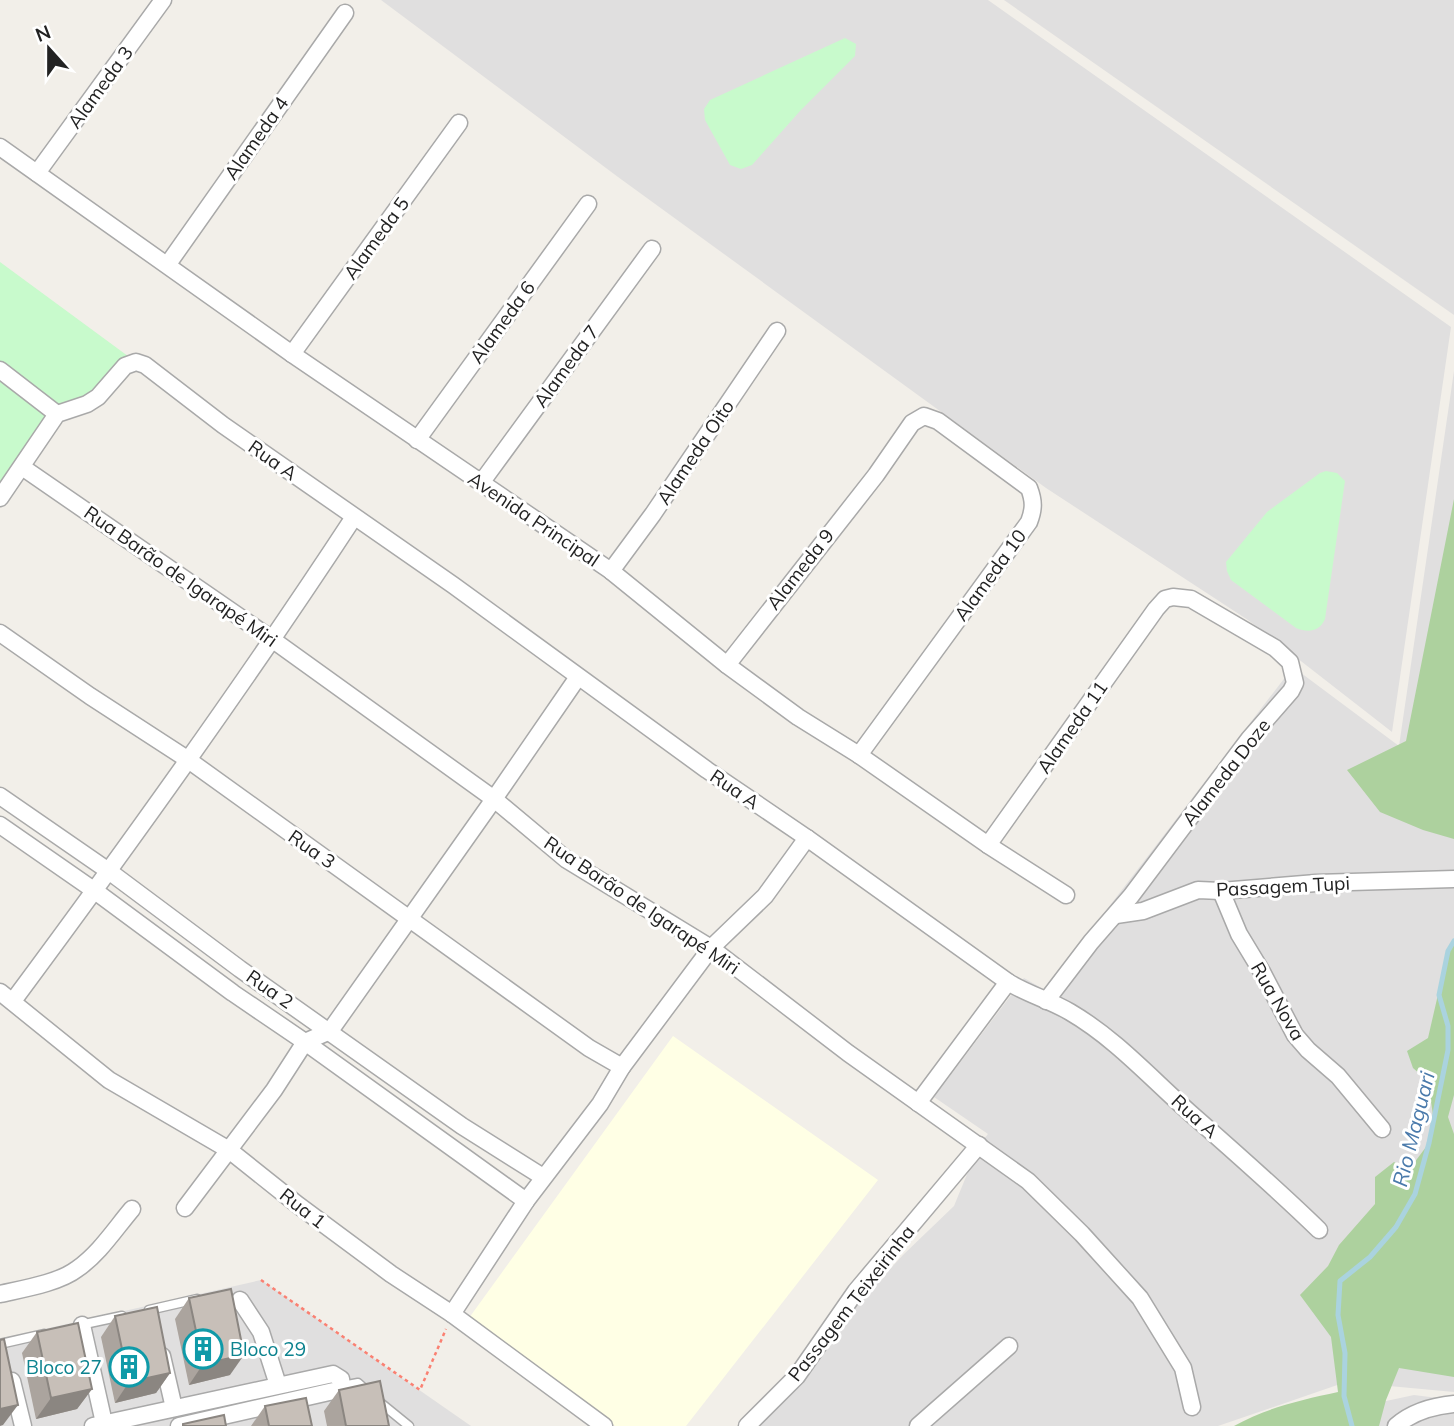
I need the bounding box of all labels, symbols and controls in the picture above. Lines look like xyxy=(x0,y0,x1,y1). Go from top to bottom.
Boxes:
north arrow xyxy=(14,14,84,84)
text: N xyxy=(32,19,54,47)
street label: Alameda 3 xyxy=(62,41,138,133)
street label: Alameda 4 xyxy=(219,92,293,184)
street label: Alameda 5 xyxy=(338,192,414,284)
street label: Alameda 6 xyxy=(464,276,540,368)
street label: Alameda 7 xyxy=(528,320,604,412)
street label: Alameda Oito xyxy=(651,395,739,509)
street label: Rua A xyxy=(244,435,302,485)
street label: Avenida Principal xyxy=(464,466,604,572)
street label: Rua Barão de Igarapé Miri xyxy=(80,500,282,652)
street label: Alameda 9 xyxy=(761,524,839,614)
street label: Alameda 10 xyxy=(949,524,1031,626)
street label: Alameda 11 xyxy=(1031,676,1113,778)
street label: Alameda Doze xyxy=(1177,714,1275,830)
street label: Rua A xyxy=(706,764,764,814)
street label: Rua 3 xyxy=(284,824,340,874)
street label: Rua Barão de Igarapé Miri xyxy=(540,831,744,979)
street label: Passagem Tupi xyxy=(1215,871,1351,901)
street label: Rua Nova xyxy=(1246,957,1310,1045)
street label: Rua 2 xyxy=(242,964,298,1014)
water label: Rio Maguari xyxy=(1386,1068,1440,1189)
street label: Rua A xyxy=(1167,1089,1223,1143)
street label: Rua 1 xyxy=(275,1183,331,1233)
street label: Passagem Teixeirinha xyxy=(783,1220,919,1386)
building icon: Bloco 29 xyxy=(182,1328,224,1370)
place label: Bloco 29 xyxy=(230,1337,306,1361)
building icon: Bloco 27 xyxy=(108,1346,150,1388)
place label: Bloco 27 xyxy=(26,1355,102,1379)

